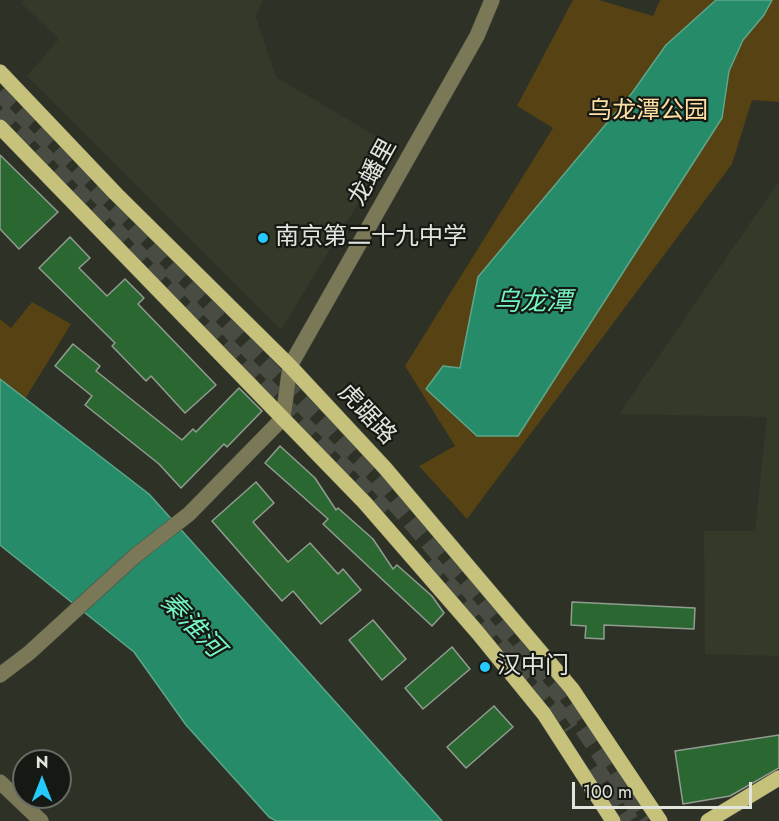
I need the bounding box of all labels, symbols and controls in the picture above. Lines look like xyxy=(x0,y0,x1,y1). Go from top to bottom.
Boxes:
park label: 乌龙潭公园 xyxy=(588,98,708,126)
street label: 龙蟠里 xyxy=(344,135,404,211)
place label: 南京第二十九中学 xyxy=(275,224,467,252)
marker: 南京第二十九中学 xyxy=(256,231,270,245)
water label: 乌龙潭 xyxy=(494,288,572,320)
street label: 虎踞路 xyxy=(331,379,401,451)
water label: 秦淮河 xyxy=(153,587,229,665)
place label: 汉中门 xyxy=(497,653,569,681)
marker: 汉中门 xyxy=(478,660,492,674)
north arrow xyxy=(12,749,72,809)
text: N xyxy=(36,751,48,774)
scale bar xyxy=(575,770,755,808)
text: 100 m xyxy=(583,779,632,805)

